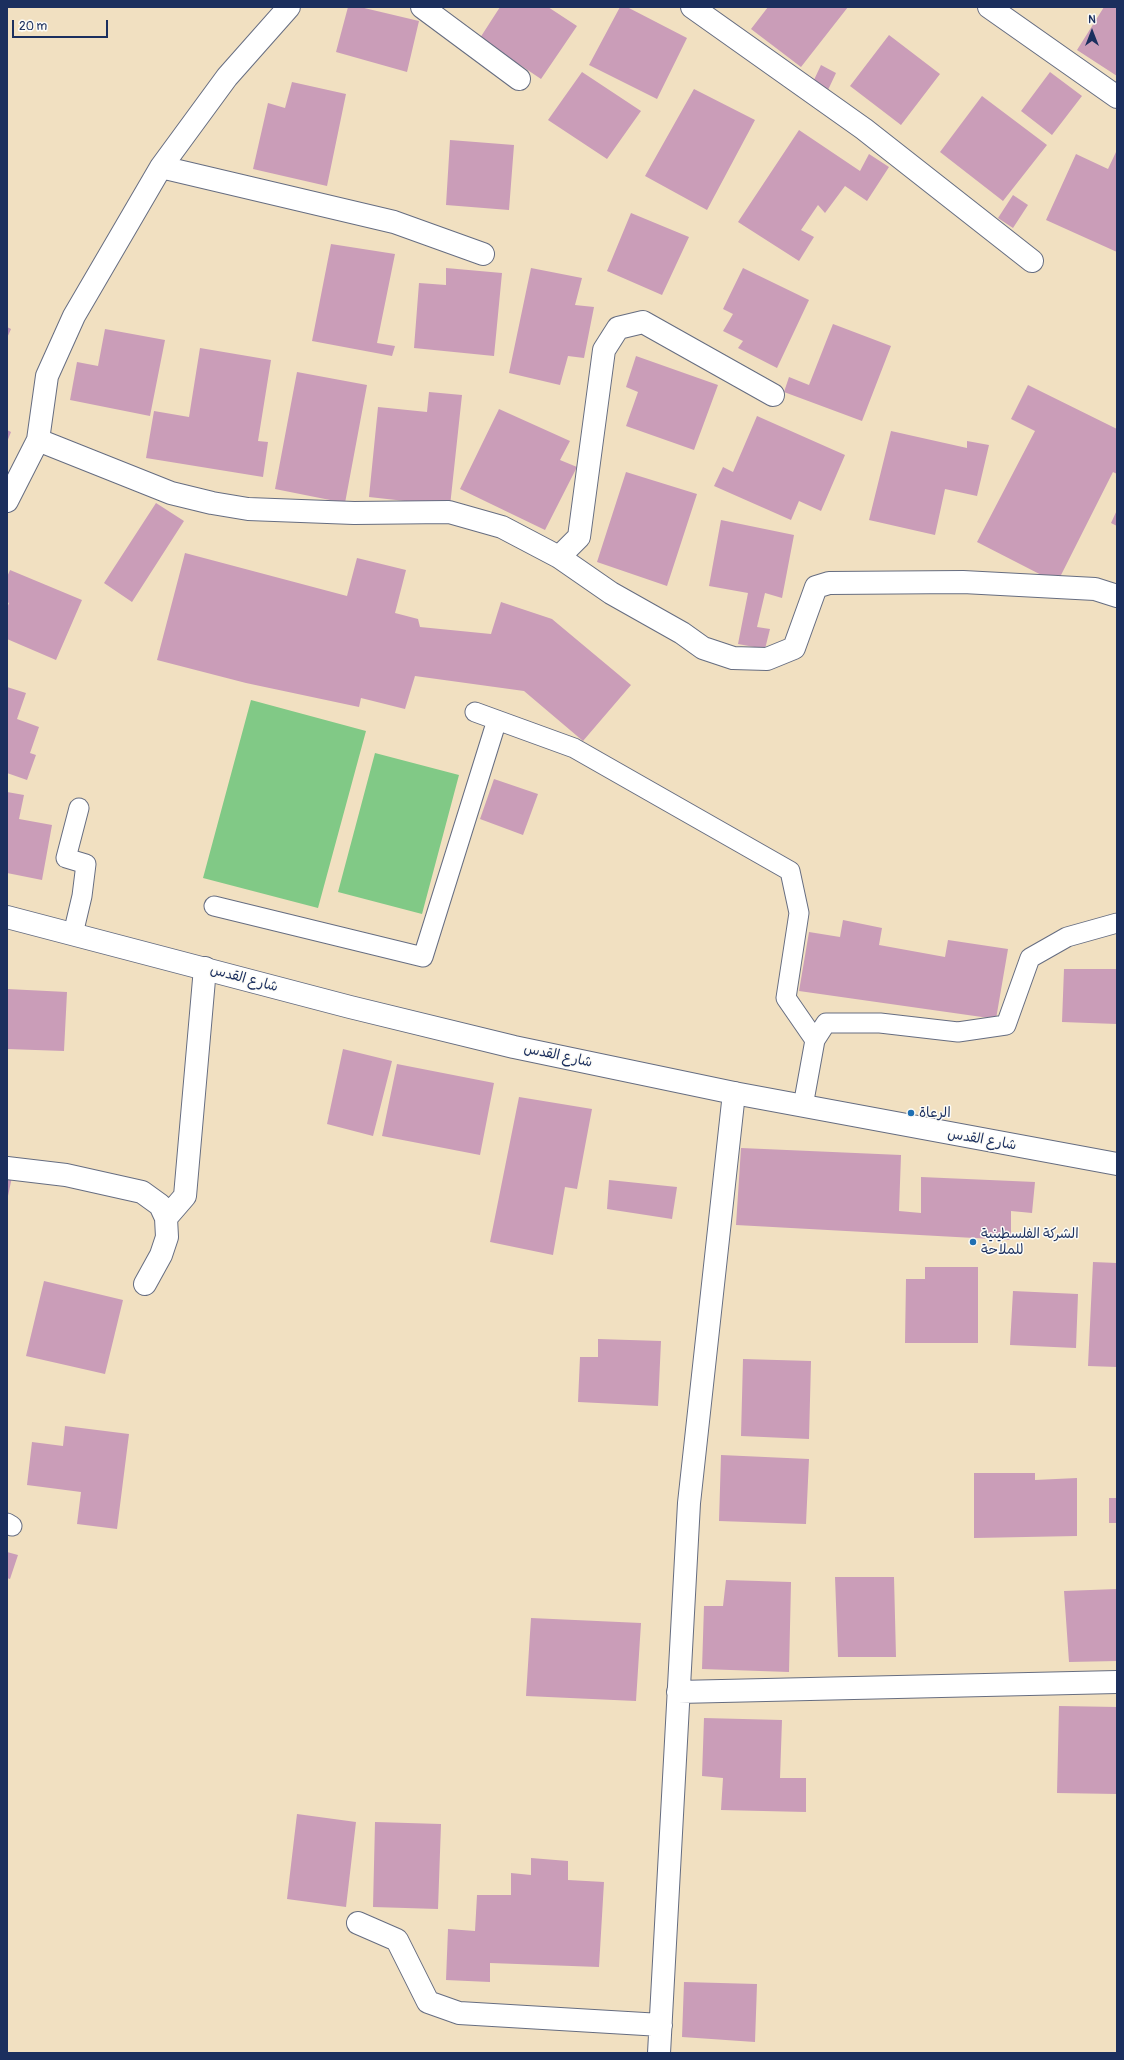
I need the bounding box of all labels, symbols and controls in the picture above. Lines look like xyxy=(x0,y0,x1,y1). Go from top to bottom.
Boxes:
scale bar xyxy=(14,12,110,38)
north arrow xyxy=(1072,12,1112,52)
text: N xyxy=(1088,13,1096,26)
text: 20 m xyxy=(19,19,47,34)
street label: شارع القدس xyxy=(208,962,280,996)
street label: شارع القدس xyxy=(522,1041,594,1071)
place label: الرعاة xyxy=(919,1105,951,1121)
marker: الرعاة xyxy=(906,1108,916,1118)
street label: شارع القدس xyxy=(946,1126,1018,1154)
place label: الشركة الفلسطينية للملاحة xyxy=(981,1226,1079,1258)
marker: الشركة الفلسطينية للملاحة xyxy=(968,1237,978,1247)

